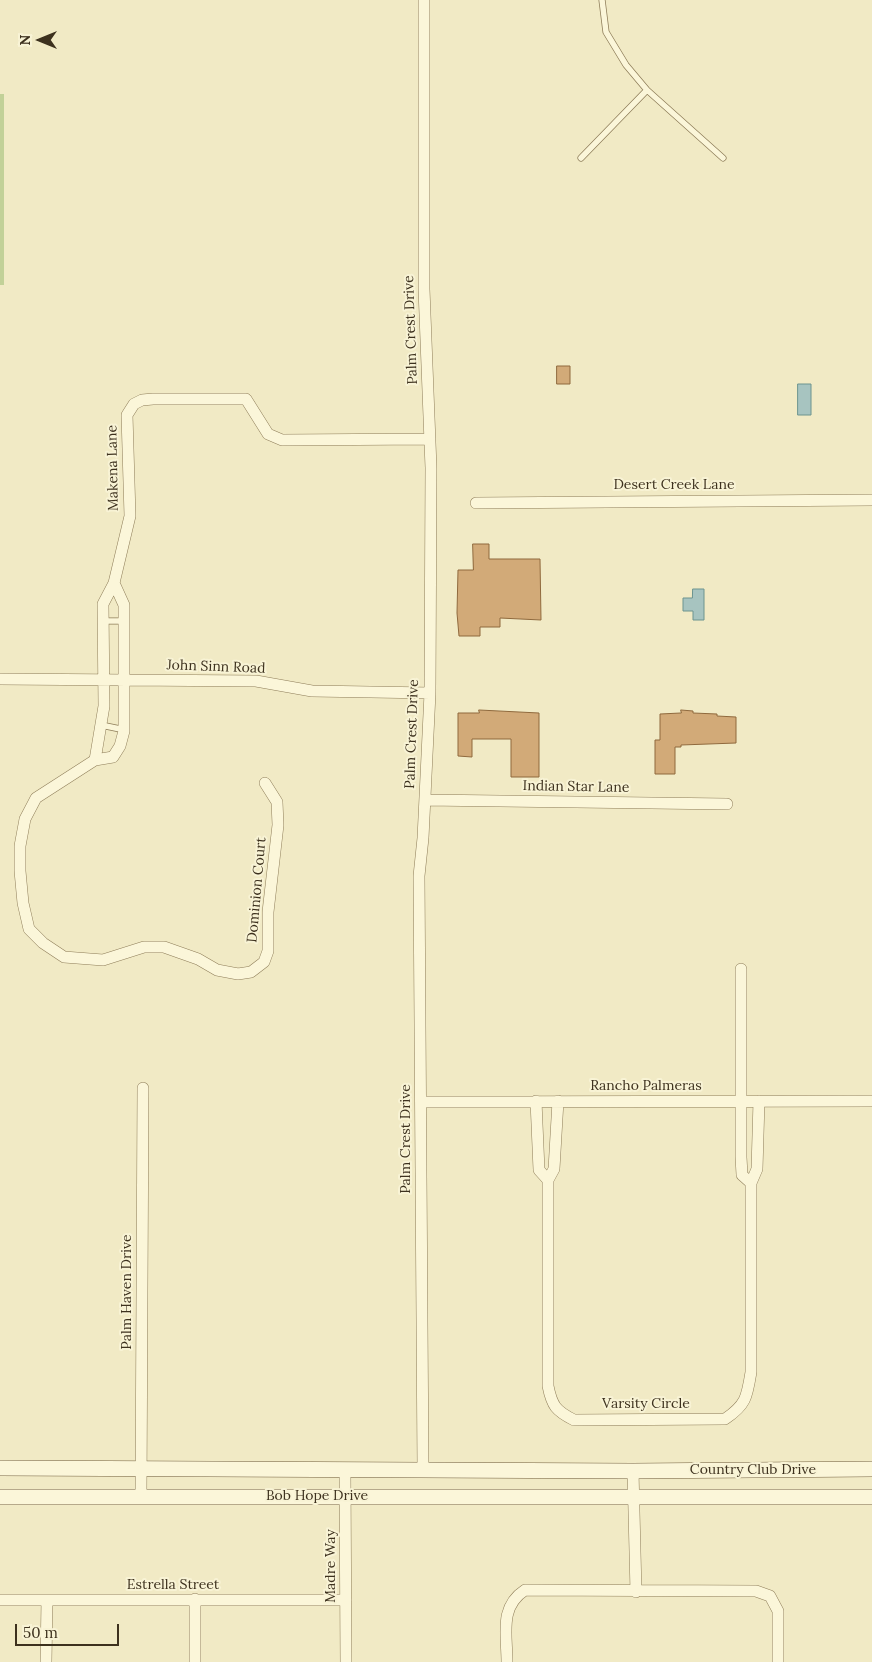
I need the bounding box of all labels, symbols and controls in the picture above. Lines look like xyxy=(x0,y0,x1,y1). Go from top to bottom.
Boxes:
north arrow xyxy=(15,15,65,65)
text: N xyxy=(16,35,34,45)
street label: Palm Crest Drive xyxy=(401,275,421,385)
street label: Makena Lane xyxy=(104,425,122,511)
street label: Desert Creek Lane xyxy=(613,477,735,493)
street label: John Sinn Road xyxy=(166,657,266,677)
street label: Palm Crest Drive xyxy=(402,679,422,789)
street label: Indian Star Lane xyxy=(522,778,630,796)
street label: Dominion Court xyxy=(244,837,270,943)
street label: Rancho Palmeras xyxy=(590,1078,702,1094)
street label: Palm Crest Drive xyxy=(398,1084,414,1194)
street label: Palm Haven Drive xyxy=(119,1234,135,1350)
street label: Varsity Circle xyxy=(602,1396,690,1412)
street label: Country Club Drive xyxy=(690,1462,816,1478)
street label: Bob Hope Drive xyxy=(266,1488,368,1504)
street label: Madre Way xyxy=(323,1529,339,1603)
street label: Estrella Street xyxy=(127,1577,219,1593)
scale bar xyxy=(18,1614,121,1646)
text: 50 m xyxy=(23,1623,58,1642)

